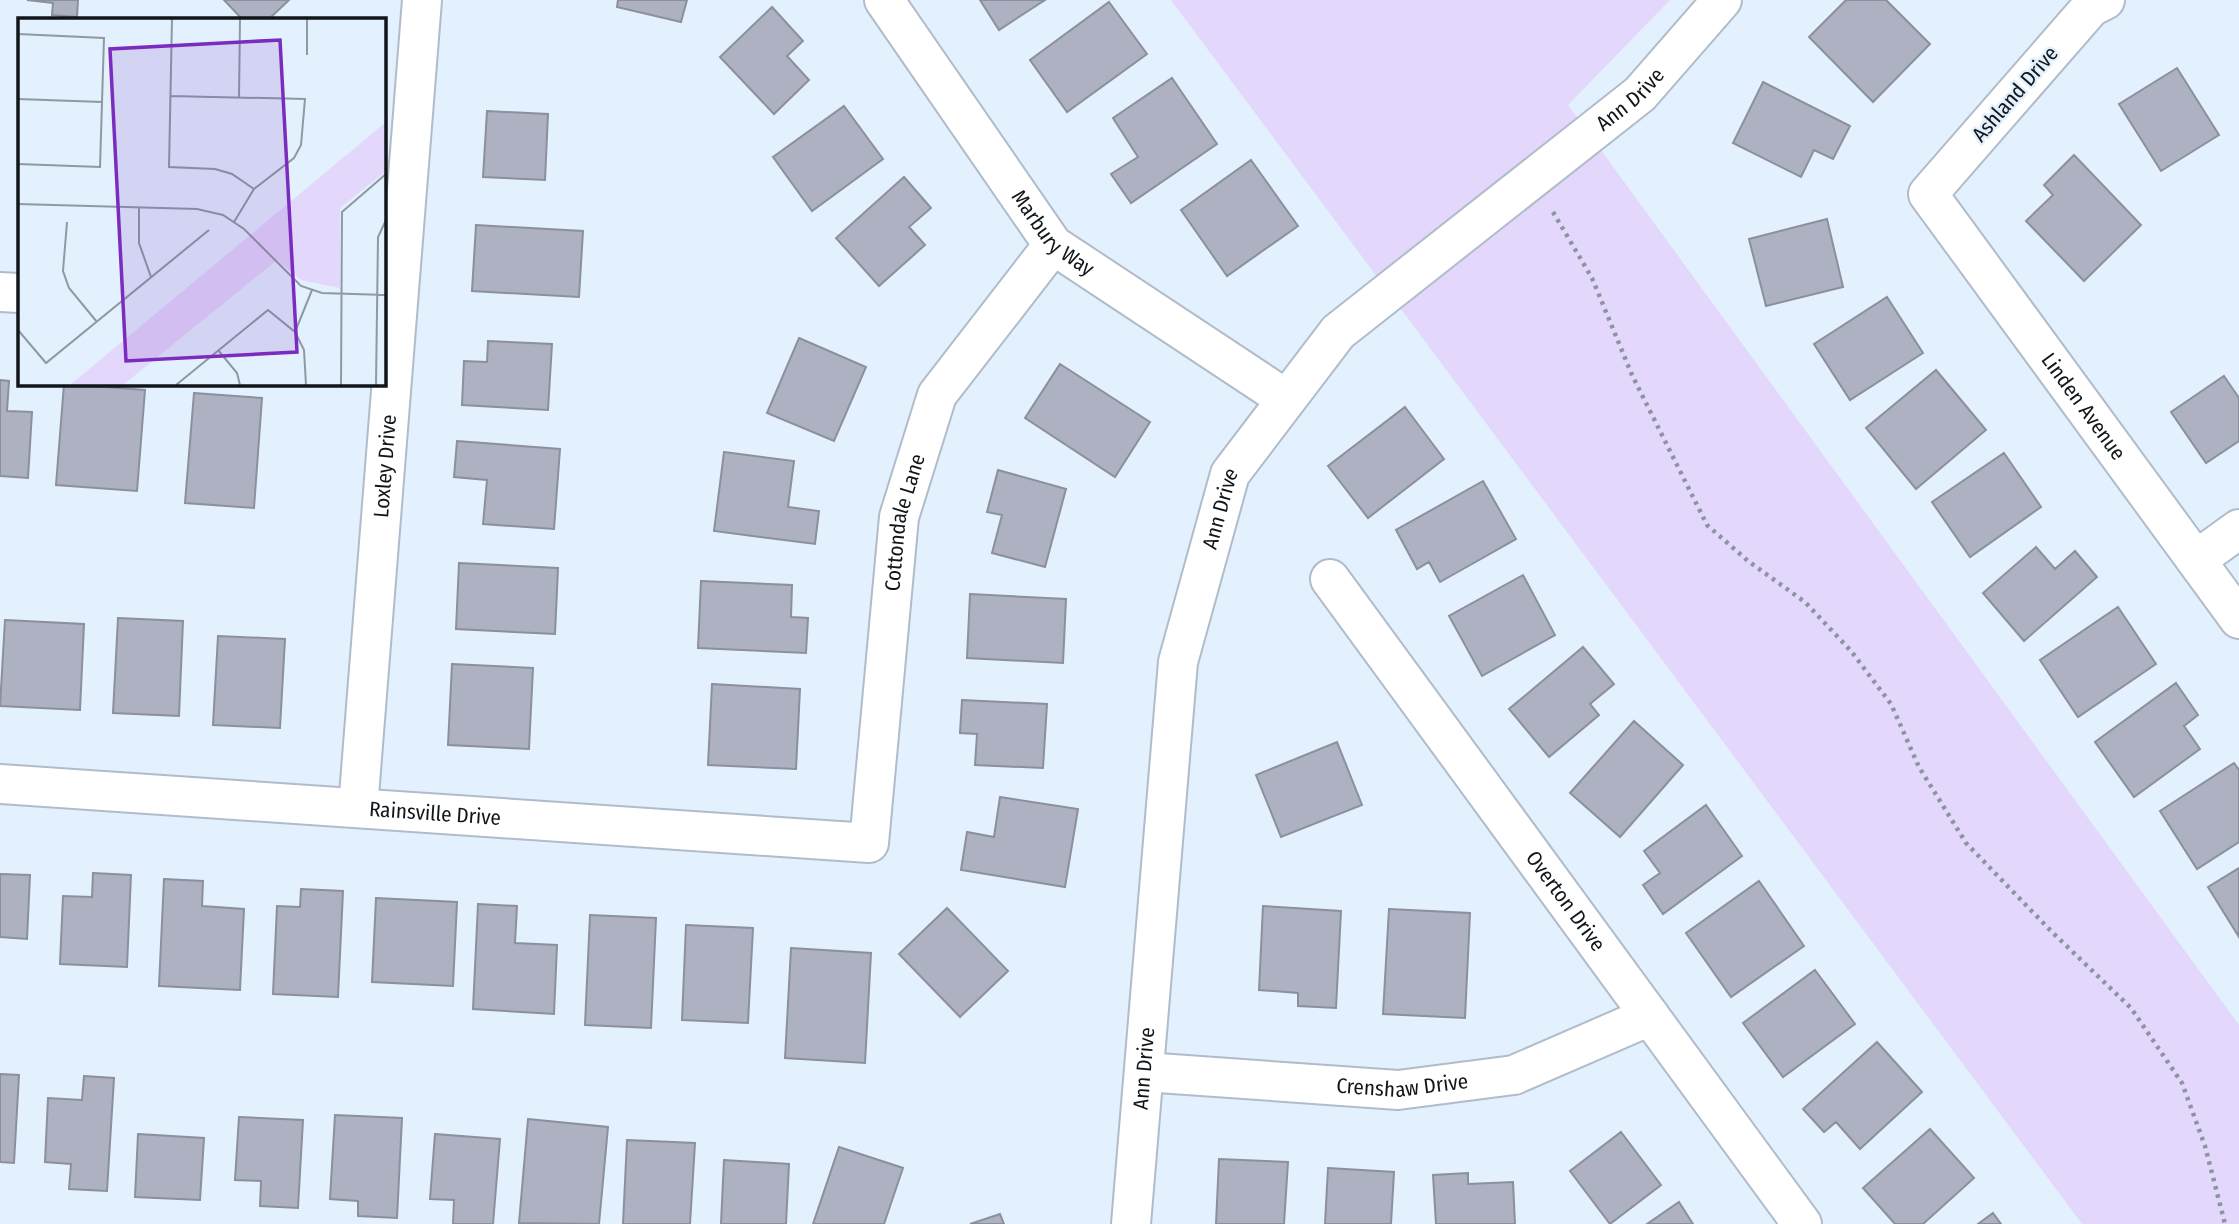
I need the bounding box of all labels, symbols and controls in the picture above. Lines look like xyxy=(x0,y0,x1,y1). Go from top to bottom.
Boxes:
inset map xyxy=(18,18,385,385)
street label: Ashland Drive xyxy=(1966,41,2064,147)
street label: Ann Drive xyxy=(1591,63,1670,137)
street label: Marbury Way xyxy=(1006,185,1100,282)
street label: Linden Avenue xyxy=(2036,348,2131,465)
street label: Loxley Drive xyxy=(368,413,402,519)
street label: Cottondale Lane xyxy=(879,451,931,592)
street label: Ann Drive xyxy=(1197,462,1244,552)
street label: Rainsville Drive xyxy=(368,796,502,831)
street label: Overton Drive xyxy=(1520,846,1611,956)
street label: Ann Drive xyxy=(1128,1026,1160,1111)
street label: Crenshaw Drive xyxy=(1336,1068,1469,1103)

